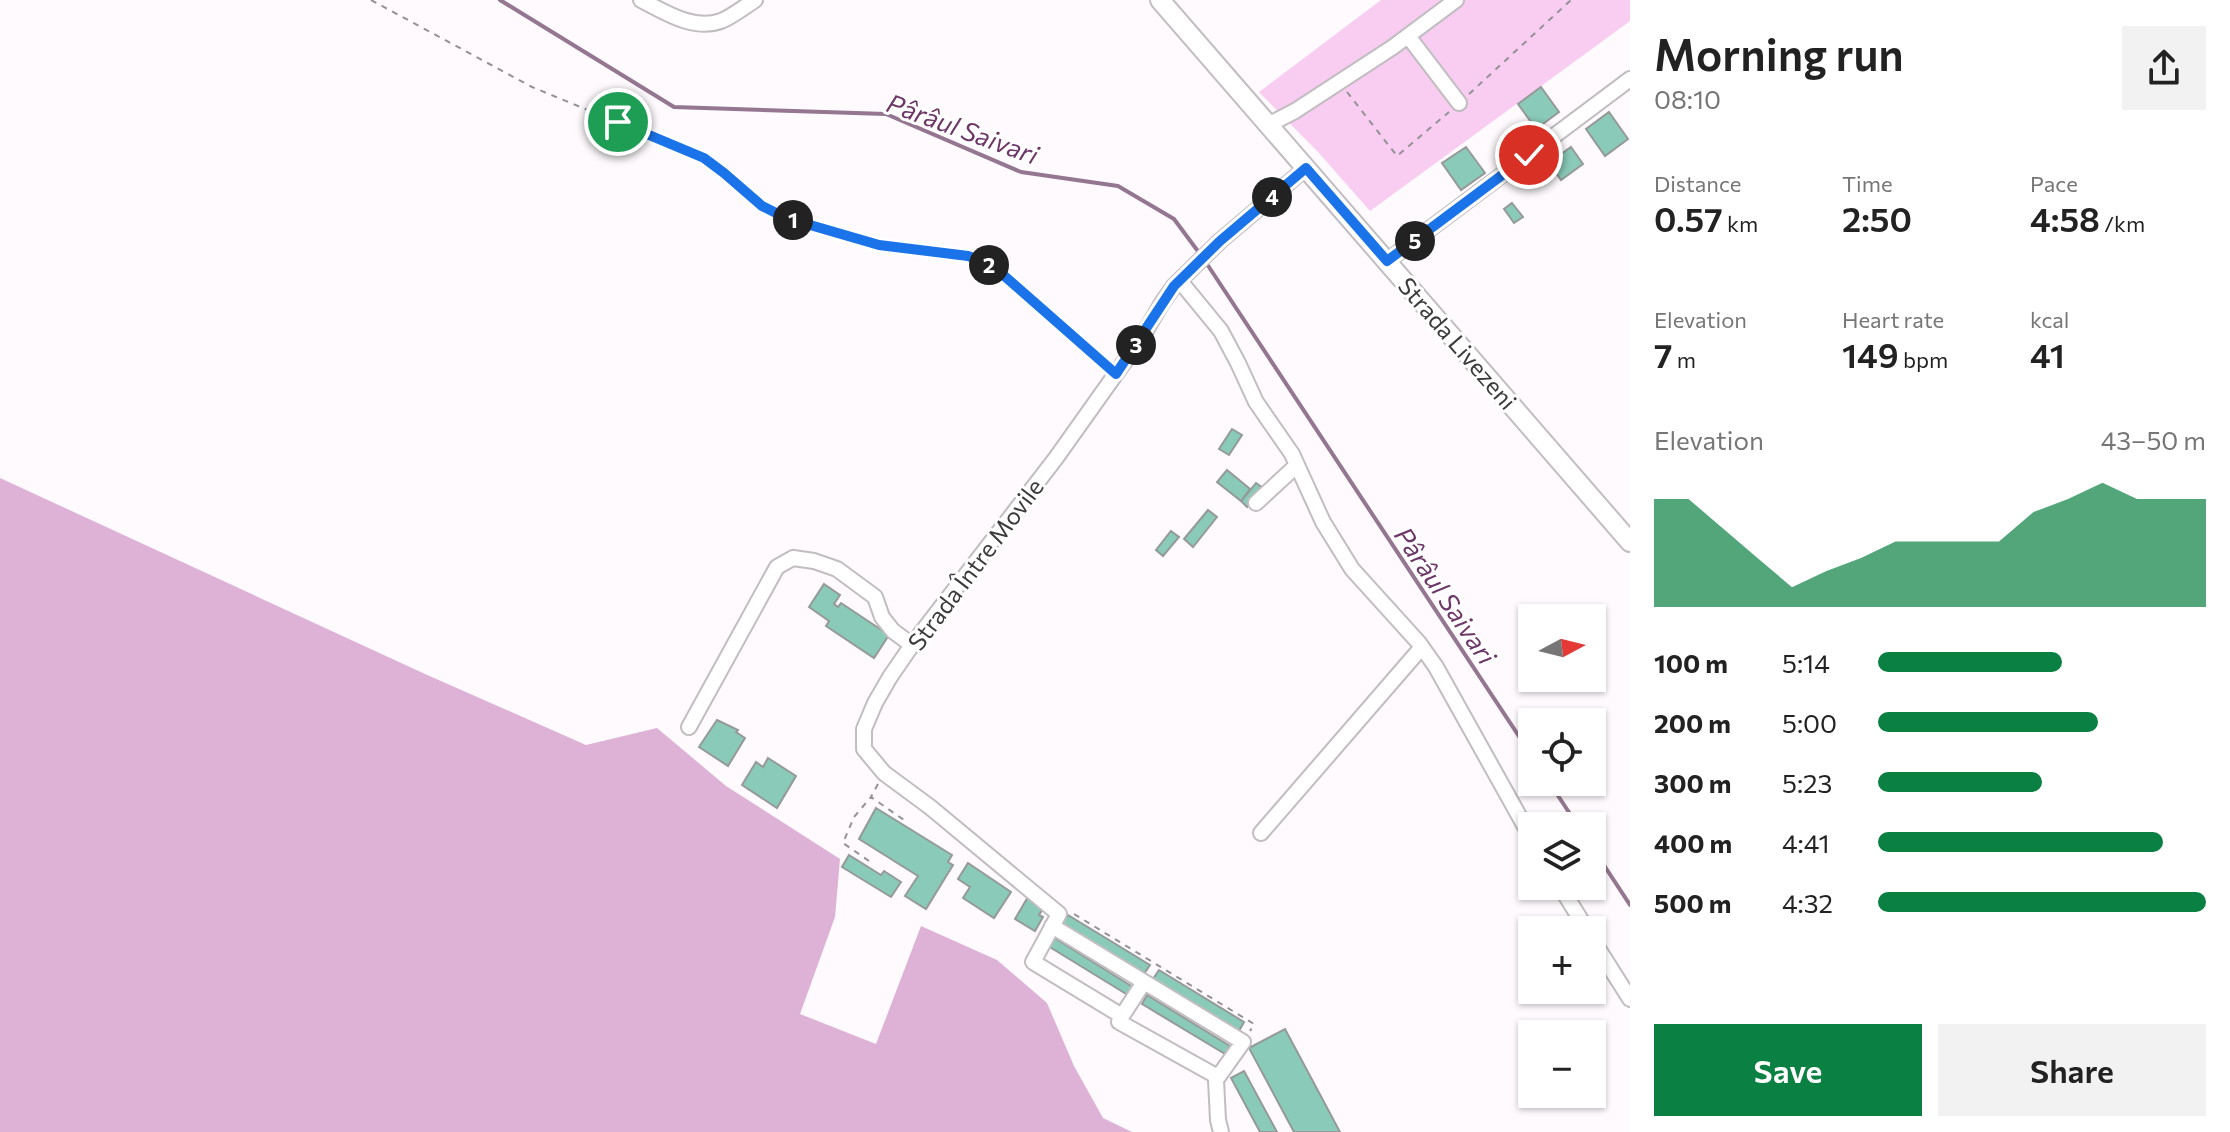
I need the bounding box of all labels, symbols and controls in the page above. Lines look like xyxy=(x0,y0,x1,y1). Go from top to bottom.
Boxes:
text: Morning run xyxy=(1654,26,1904,80)
button: share xyxy=(2122,26,2206,110)
text: 08:10 xyxy=(1654,83,1721,114)
water label: Pârâul Saivari xyxy=(883,86,1044,170)
pin xyxy=(584,88,652,156)
icon: arrive xyxy=(596,100,640,144)
pin xyxy=(1495,121,1563,189)
icon: check xyxy=(1507,133,1551,177)
text: Distance xyxy=(1654,170,1741,197)
text: Time xyxy=(1842,170,1893,197)
text: Pace xyxy=(2030,170,2078,197)
pin: 4 xyxy=(1252,177,1292,217)
text: 4 xyxy=(1265,183,1279,210)
text: 0.57 xyxy=(1654,197,1723,239)
text: 2:50 xyxy=(1842,197,1912,239)
text: 4:58 xyxy=(2030,197,2100,239)
pin: 1 xyxy=(773,200,813,240)
text: 1 xyxy=(788,206,798,233)
text: km xyxy=(1723,210,1758,237)
text: /km xyxy=(2100,210,2145,237)
pin: 5 xyxy=(1395,221,1435,261)
text: 5 xyxy=(1409,227,1421,254)
pin: 2 xyxy=(969,245,1009,285)
text: 2 xyxy=(983,251,995,278)
street label: Strada Livezeni xyxy=(1393,271,1523,415)
text: Elevation xyxy=(1654,306,1747,333)
text: Heart rate xyxy=(1842,306,1944,333)
text: kcal xyxy=(2030,306,2069,333)
pin: 3 xyxy=(1116,325,1156,365)
text: 3 xyxy=(1130,331,1142,358)
text: 7 xyxy=(1654,333,1672,375)
text: 149 xyxy=(1842,333,1899,375)
text: 41 xyxy=(2030,333,2065,375)
text: m xyxy=(1672,346,1696,373)
text: bpm xyxy=(1899,346,1948,373)
text: Elevation xyxy=(1654,424,1764,455)
text: 43–50 m xyxy=(2101,424,2206,455)
street label: Strada Între Movile xyxy=(901,472,1049,656)
water label: Pârâul Saivari xyxy=(1389,521,1504,671)
north arrow xyxy=(1518,604,1606,692)
map controls xyxy=(1518,604,1606,1108)
text: 100 m xyxy=(1654,647,1728,678)
text: 5:14 xyxy=(1782,647,1830,678)
text: 200 m xyxy=(1654,707,1731,738)
text: 5:00 xyxy=(1782,707,1837,738)
button: locate xyxy=(1518,708,1606,796)
text: 300 m xyxy=(1654,767,1731,798)
text: 5:23 xyxy=(1782,767,1832,798)
button: layers xyxy=(1518,812,1606,900)
text: 400 m xyxy=(1654,827,1732,858)
text: 4:41 xyxy=(1782,827,1830,858)
text: 500 m xyxy=(1654,887,1731,918)
text: 4:32 xyxy=(1782,887,1833,918)
button: + xyxy=(1518,916,1606,1004)
button: − xyxy=(1518,1020,1606,1108)
button: Save xyxy=(1654,1024,1922,1116)
button: Share xyxy=(1938,1024,2206,1116)

